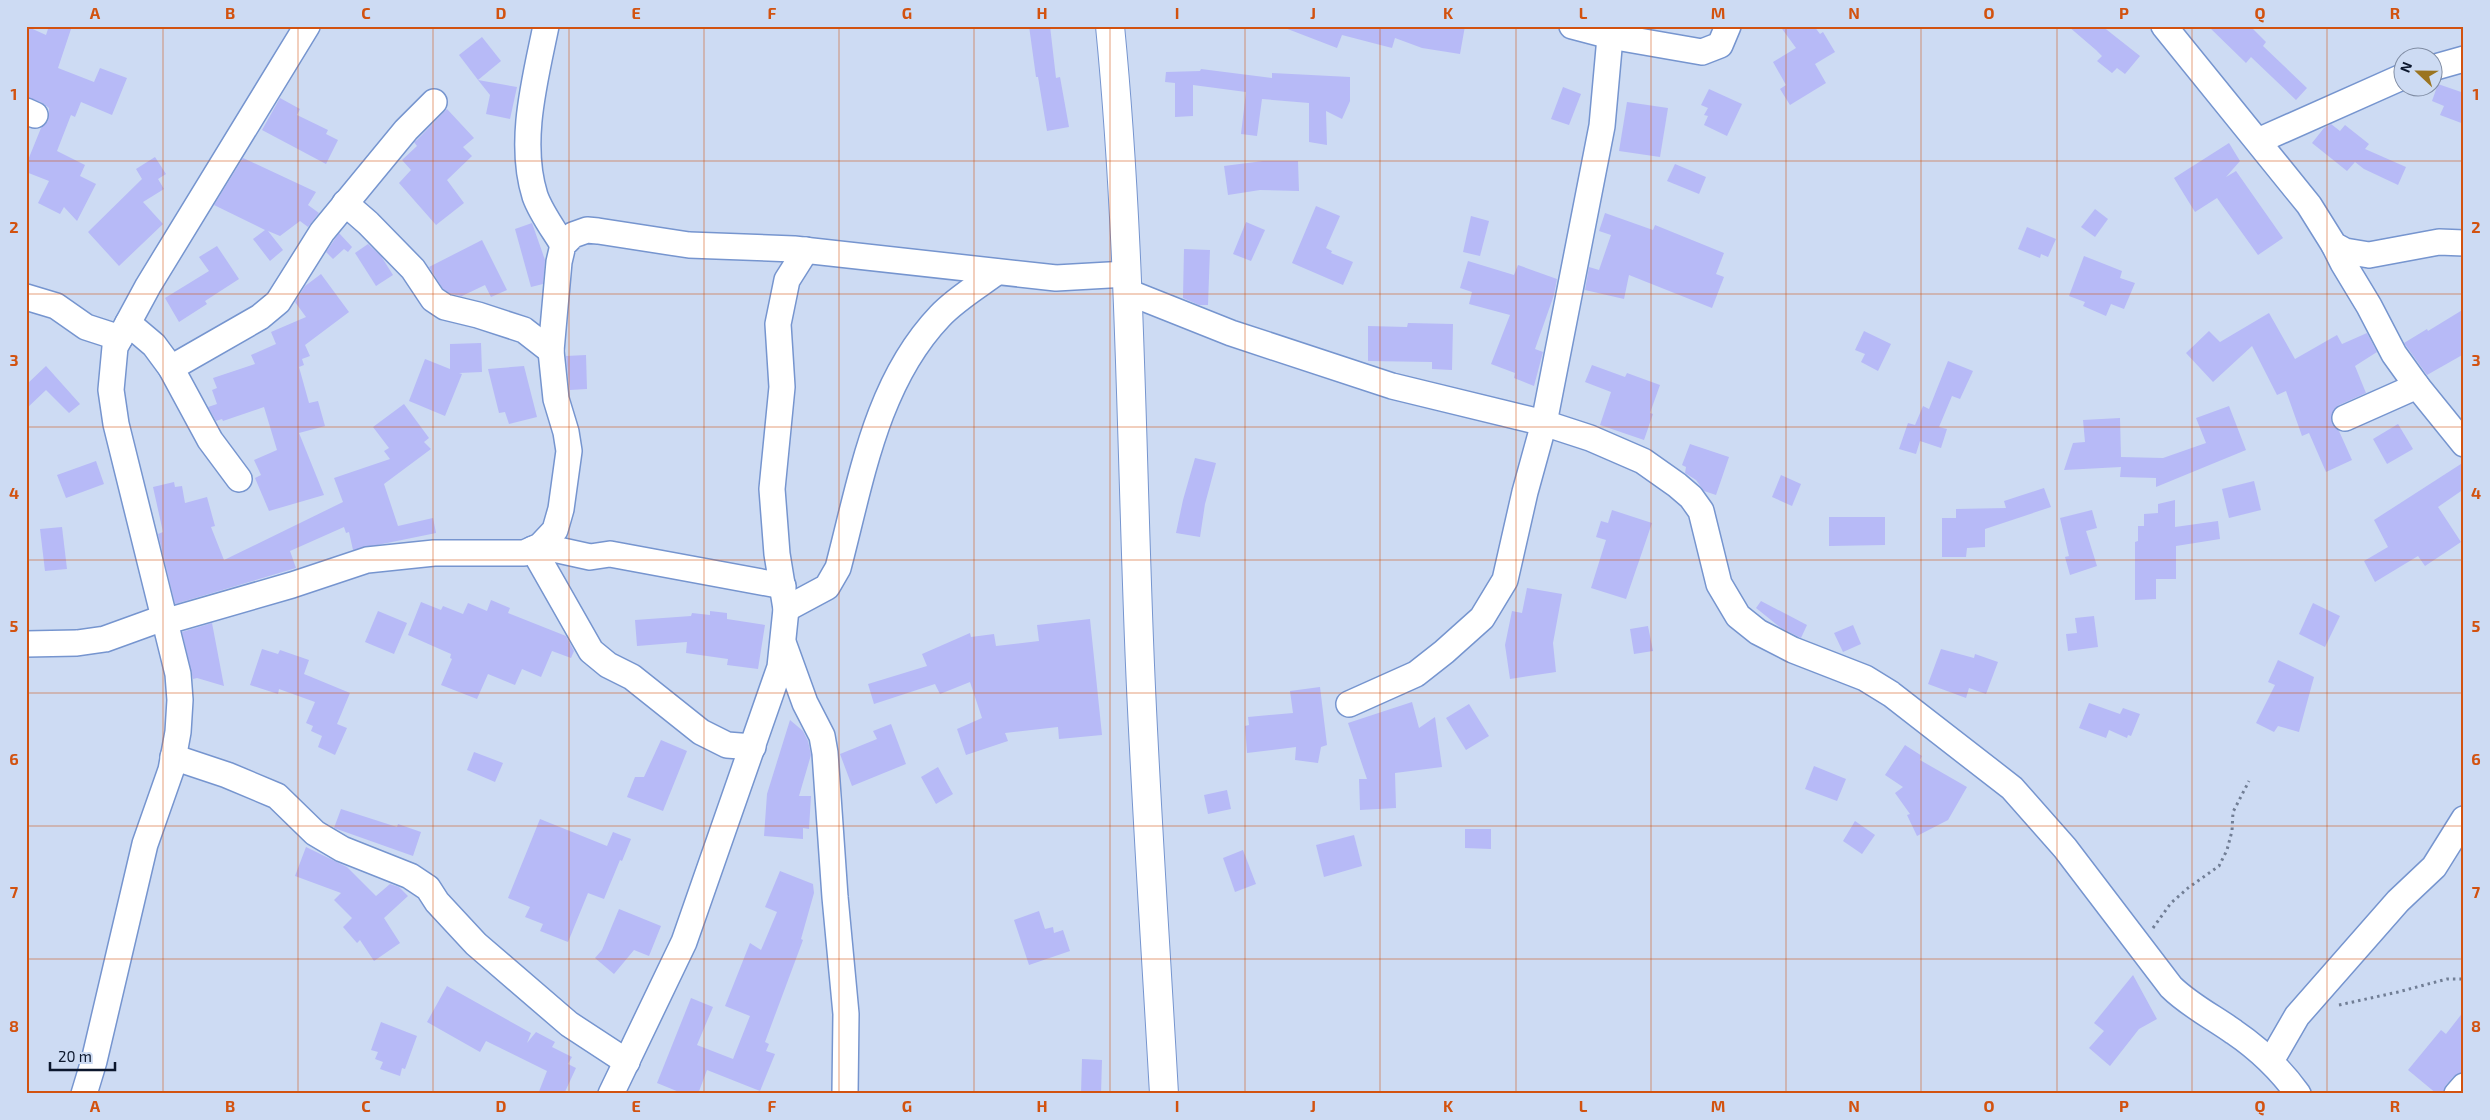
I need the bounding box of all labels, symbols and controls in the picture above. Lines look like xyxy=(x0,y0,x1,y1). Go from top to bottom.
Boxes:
text: A xyxy=(90,3,101,22)
text: B xyxy=(225,3,235,22)
text: C xyxy=(361,3,371,22)
text: D xyxy=(496,3,507,22)
text: E xyxy=(631,3,641,22)
text: F xyxy=(768,3,777,22)
text: G xyxy=(902,3,912,22)
text: H xyxy=(1036,3,1048,22)
text: I xyxy=(1175,3,1179,22)
text: J xyxy=(1310,3,1316,22)
text: K xyxy=(1443,3,1454,22)
text: L xyxy=(1579,3,1588,22)
text: M xyxy=(1711,3,1725,22)
text: N xyxy=(1848,3,1860,22)
text: O xyxy=(1983,3,1995,22)
text: P xyxy=(2119,3,2129,22)
text: Q xyxy=(2254,3,2266,23)
text: R xyxy=(2390,3,2400,22)
north arrow xyxy=(2392,48,2442,98)
text: N xyxy=(2396,59,2415,75)
text: 1 xyxy=(11,84,17,103)
text: 1 xyxy=(2473,84,2479,103)
text: 2 xyxy=(9,217,19,236)
text: 2 xyxy=(2471,217,2481,236)
text: 3 xyxy=(9,350,19,369)
text: 3 xyxy=(2471,350,2481,369)
text: 4 xyxy=(9,483,19,502)
text: 4 xyxy=(2471,483,2481,502)
text: 5 xyxy=(10,616,19,635)
text: 5 xyxy=(2472,616,2481,635)
text: 6 xyxy=(9,749,19,768)
text: 6 xyxy=(2471,749,2481,768)
text: 7 xyxy=(10,882,19,901)
text: 7 xyxy=(2472,882,2481,901)
text: 8 xyxy=(9,1016,19,1035)
text: 8 xyxy=(2471,1016,2481,1035)
scale bar xyxy=(50,1040,115,1072)
text: 20 m xyxy=(58,1047,92,1065)
text: A xyxy=(90,1096,101,1115)
text: B xyxy=(225,1096,235,1115)
text: C xyxy=(361,1096,371,1115)
text: D xyxy=(496,1096,507,1115)
text: E xyxy=(631,1096,641,1115)
text: F xyxy=(768,1096,777,1115)
text: G xyxy=(902,1096,912,1115)
text: H xyxy=(1036,1096,1048,1115)
text: I xyxy=(1175,1096,1179,1115)
text: J xyxy=(1310,1096,1316,1115)
text: K xyxy=(1443,1096,1454,1115)
text: L xyxy=(1579,1096,1588,1115)
text: M xyxy=(1711,1096,1725,1115)
text: N xyxy=(1848,1096,1860,1115)
text: O xyxy=(1983,1096,1995,1115)
text: P xyxy=(2119,1096,2129,1115)
text: Q xyxy=(2254,1096,2266,1116)
text: R xyxy=(2390,1096,2400,1115)

